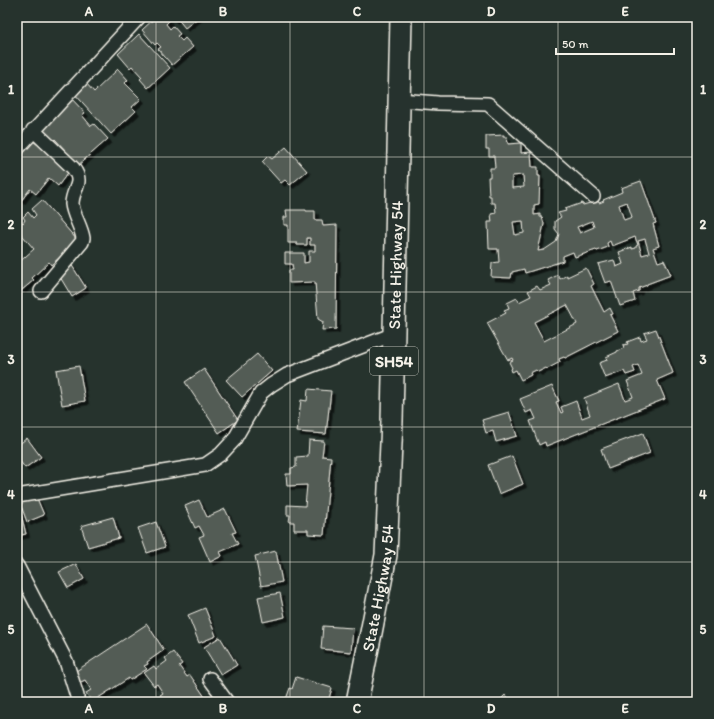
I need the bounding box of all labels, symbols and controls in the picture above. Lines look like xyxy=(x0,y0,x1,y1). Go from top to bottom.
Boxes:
text: A xyxy=(84,4,94,19)
text: B xyxy=(219,4,228,19)
text: C xyxy=(353,4,362,19)
text: D xyxy=(487,4,496,19)
text: E xyxy=(621,4,629,19)
scale bar xyxy=(556,30,674,56)
text: 50 m xyxy=(562,37,588,51)
text: 1 xyxy=(8,82,14,97)
text: 1 xyxy=(700,82,706,97)
street label: State Highway 54 xyxy=(384,201,407,329)
text: 2 xyxy=(8,217,15,232)
text: 2 xyxy=(700,217,707,232)
road number: SH54 xyxy=(370,347,418,375)
text: 3 xyxy=(7,352,15,367)
text: 3 xyxy=(699,352,707,367)
text: 4 xyxy=(7,487,15,502)
text: 4 xyxy=(699,487,707,502)
street label: State Highway 54 xyxy=(357,524,397,653)
text: 5 xyxy=(8,622,15,637)
text: 5 xyxy=(700,622,707,637)
text: A xyxy=(84,701,94,716)
text: B xyxy=(219,701,228,716)
text: C xyxy=(353,701,362,716)
text: D xyxy=(487,701,496,716)
text: E xyxy=(621,701,629,716)

